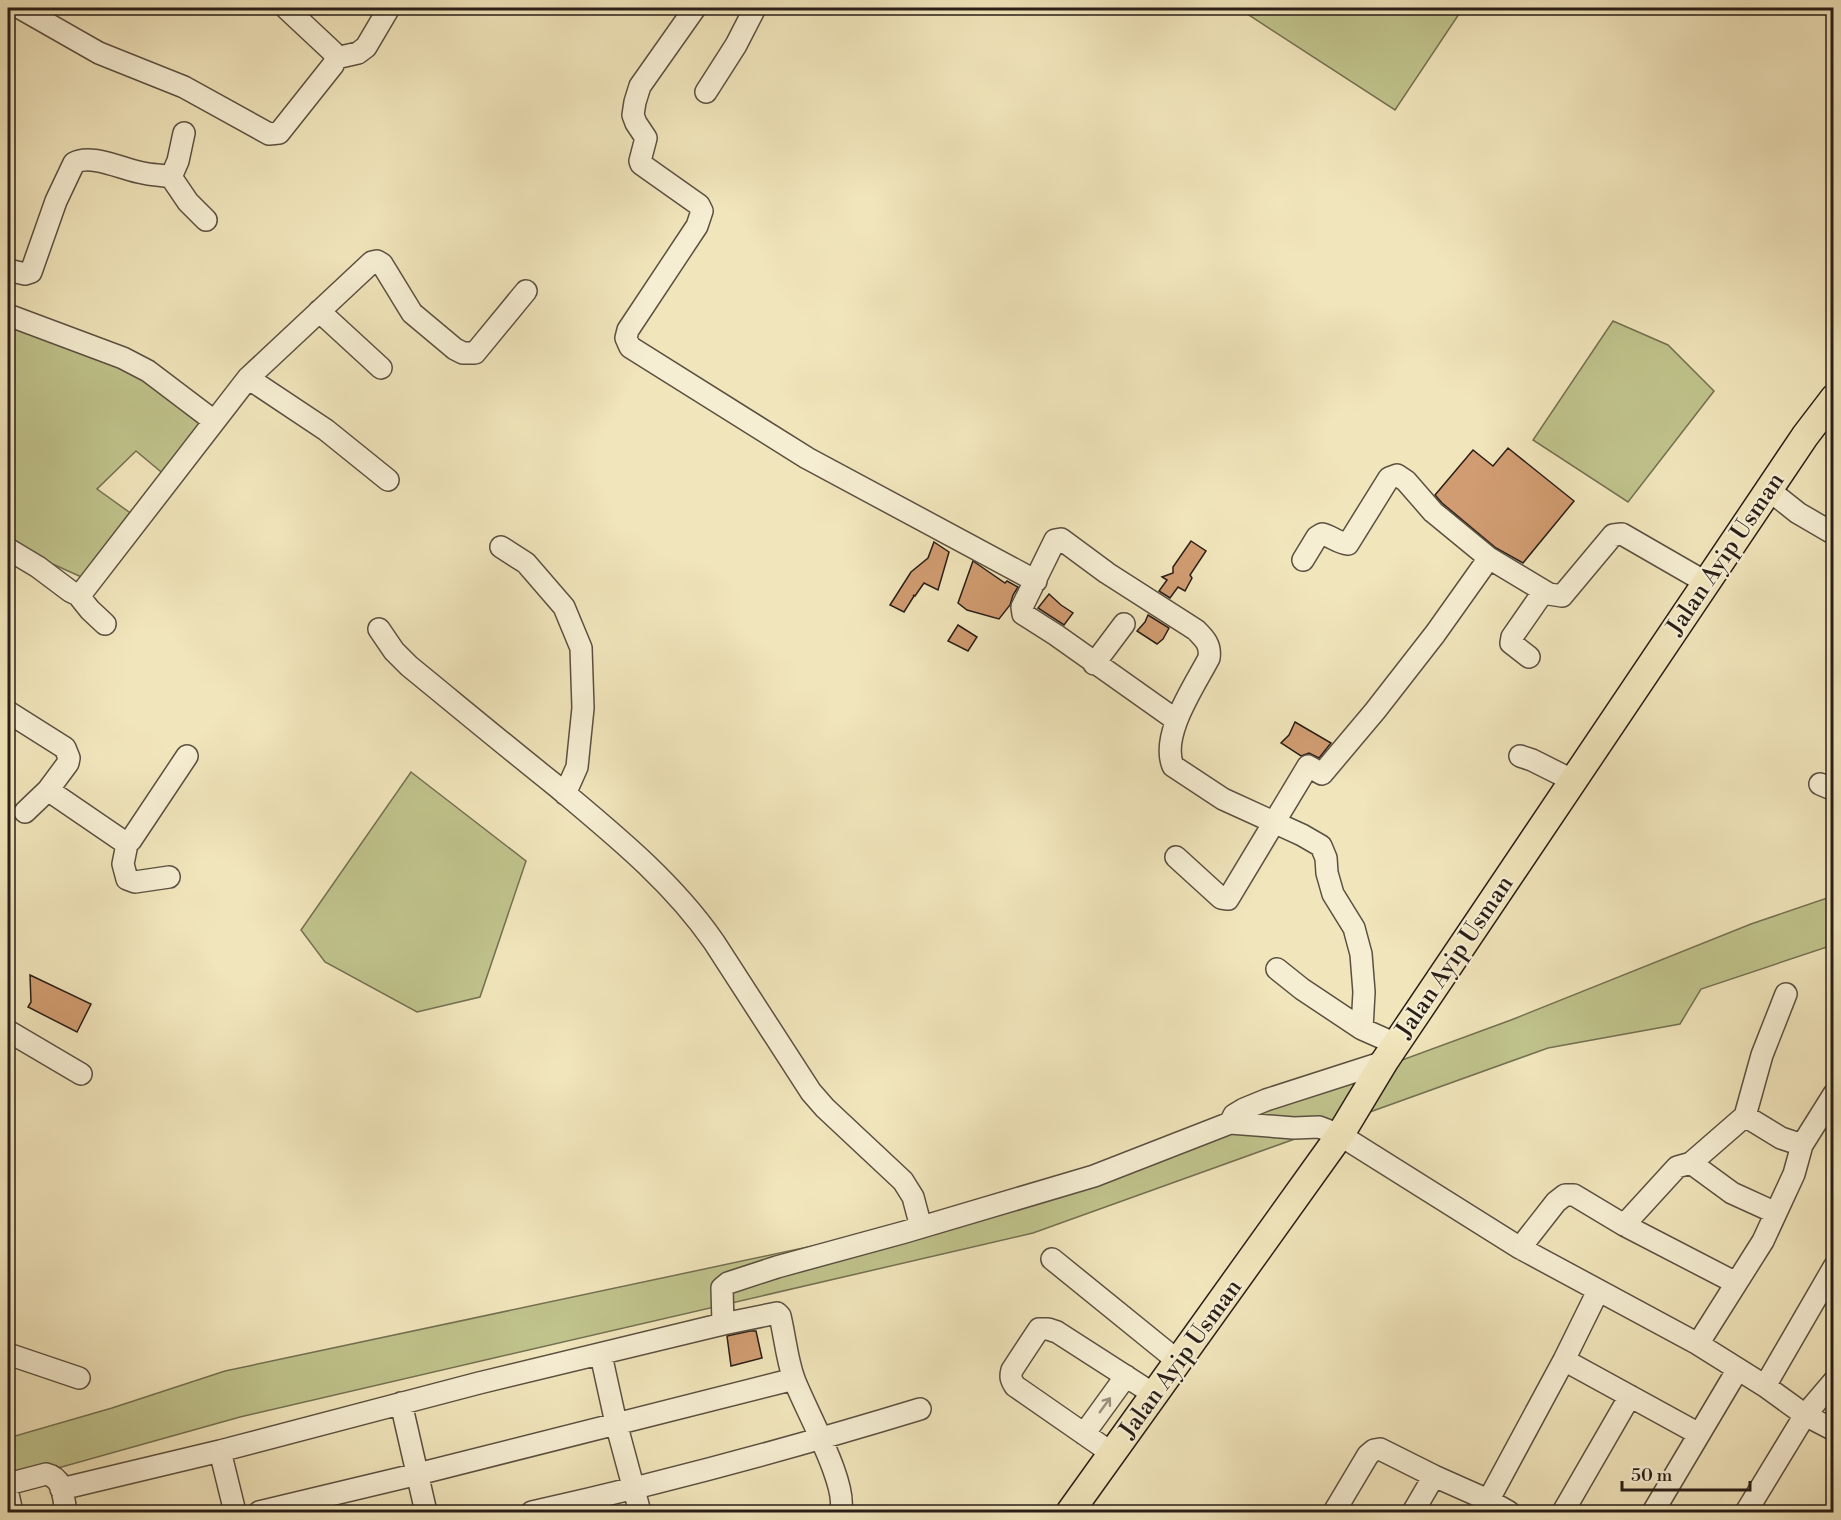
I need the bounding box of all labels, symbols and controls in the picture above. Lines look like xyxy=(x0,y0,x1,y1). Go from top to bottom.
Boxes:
street label: Jalan Ayip Usman xyxy=(1660,467,1791,642)
street label: Jalan Ayip Usman xyxy=(1389,870,1520,1045)
street label: Jalan Ayip Usman xyxy=(1113,1273,1249,1445)
one-way arrow xyxy=(1099,1398,1111,1414)
scale bar xyxy=(1622,1454,1750,1492)
text: 50 m xyxy=(1631,1464,1673,1487)

